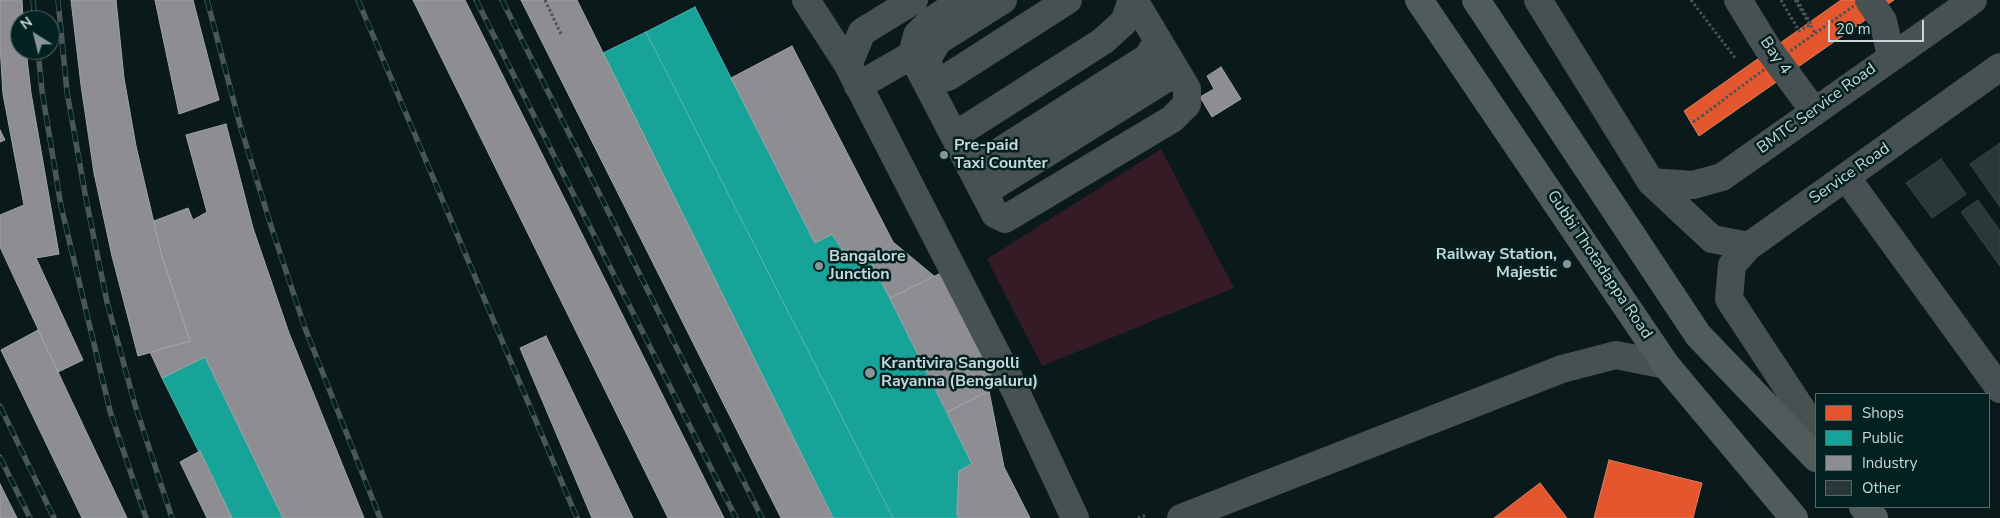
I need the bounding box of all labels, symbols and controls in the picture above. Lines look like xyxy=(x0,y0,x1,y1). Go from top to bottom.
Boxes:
north arrow xyxy=(10,10,60,60)
scale bar xyxy=(1830,10,1926,42)
text: N xyxy=(17,13,36,34)
text: 20 m xyxy=(1836,19,1871,39)
street label: Bay 4 xyxy=(1755,34,1795,78)
street label: BMTC Service Road xyxy=(1754,60,1880,158)
place label: Pre-paid Taxi Counter xyxy=(954,136,1048,174)
street label: Service Road xyxy=(1806,139,1894,209)
marker: Pre-paid Taxi Counter xyxy=(938,149,950,161)
street label: Gubbi Thotadappa Road xyxy=(1542,187,1656,343)
place label: Railway Station, Majestic xyxy=(1436,245,1557,283)
place label: Bangalore Junction xyxy=(829,247,906,285)
marker: Railway Station, Majestic xyxy=(1561,258,1573,270)
marker: Bangalore Junction xyxy=(813,260,825,272)
place label: Krantivira Sangolli Rayanna (Bengaluru) xyxy=(881,354,1038,392)
marker: Krantivira Sangolli Rayanna (Bengaluru) xyxy=(863,366,877,380)
legend xyxy=(1815,393,1990,508)
text: Shops xyxy=(1862,403,1904,423)
text: Public xyxy=(1862,428,1903,448)
text: Industry xyxy=(1862,453,1917,473)
text: Other xyxy=(1862,478,1901,498)

